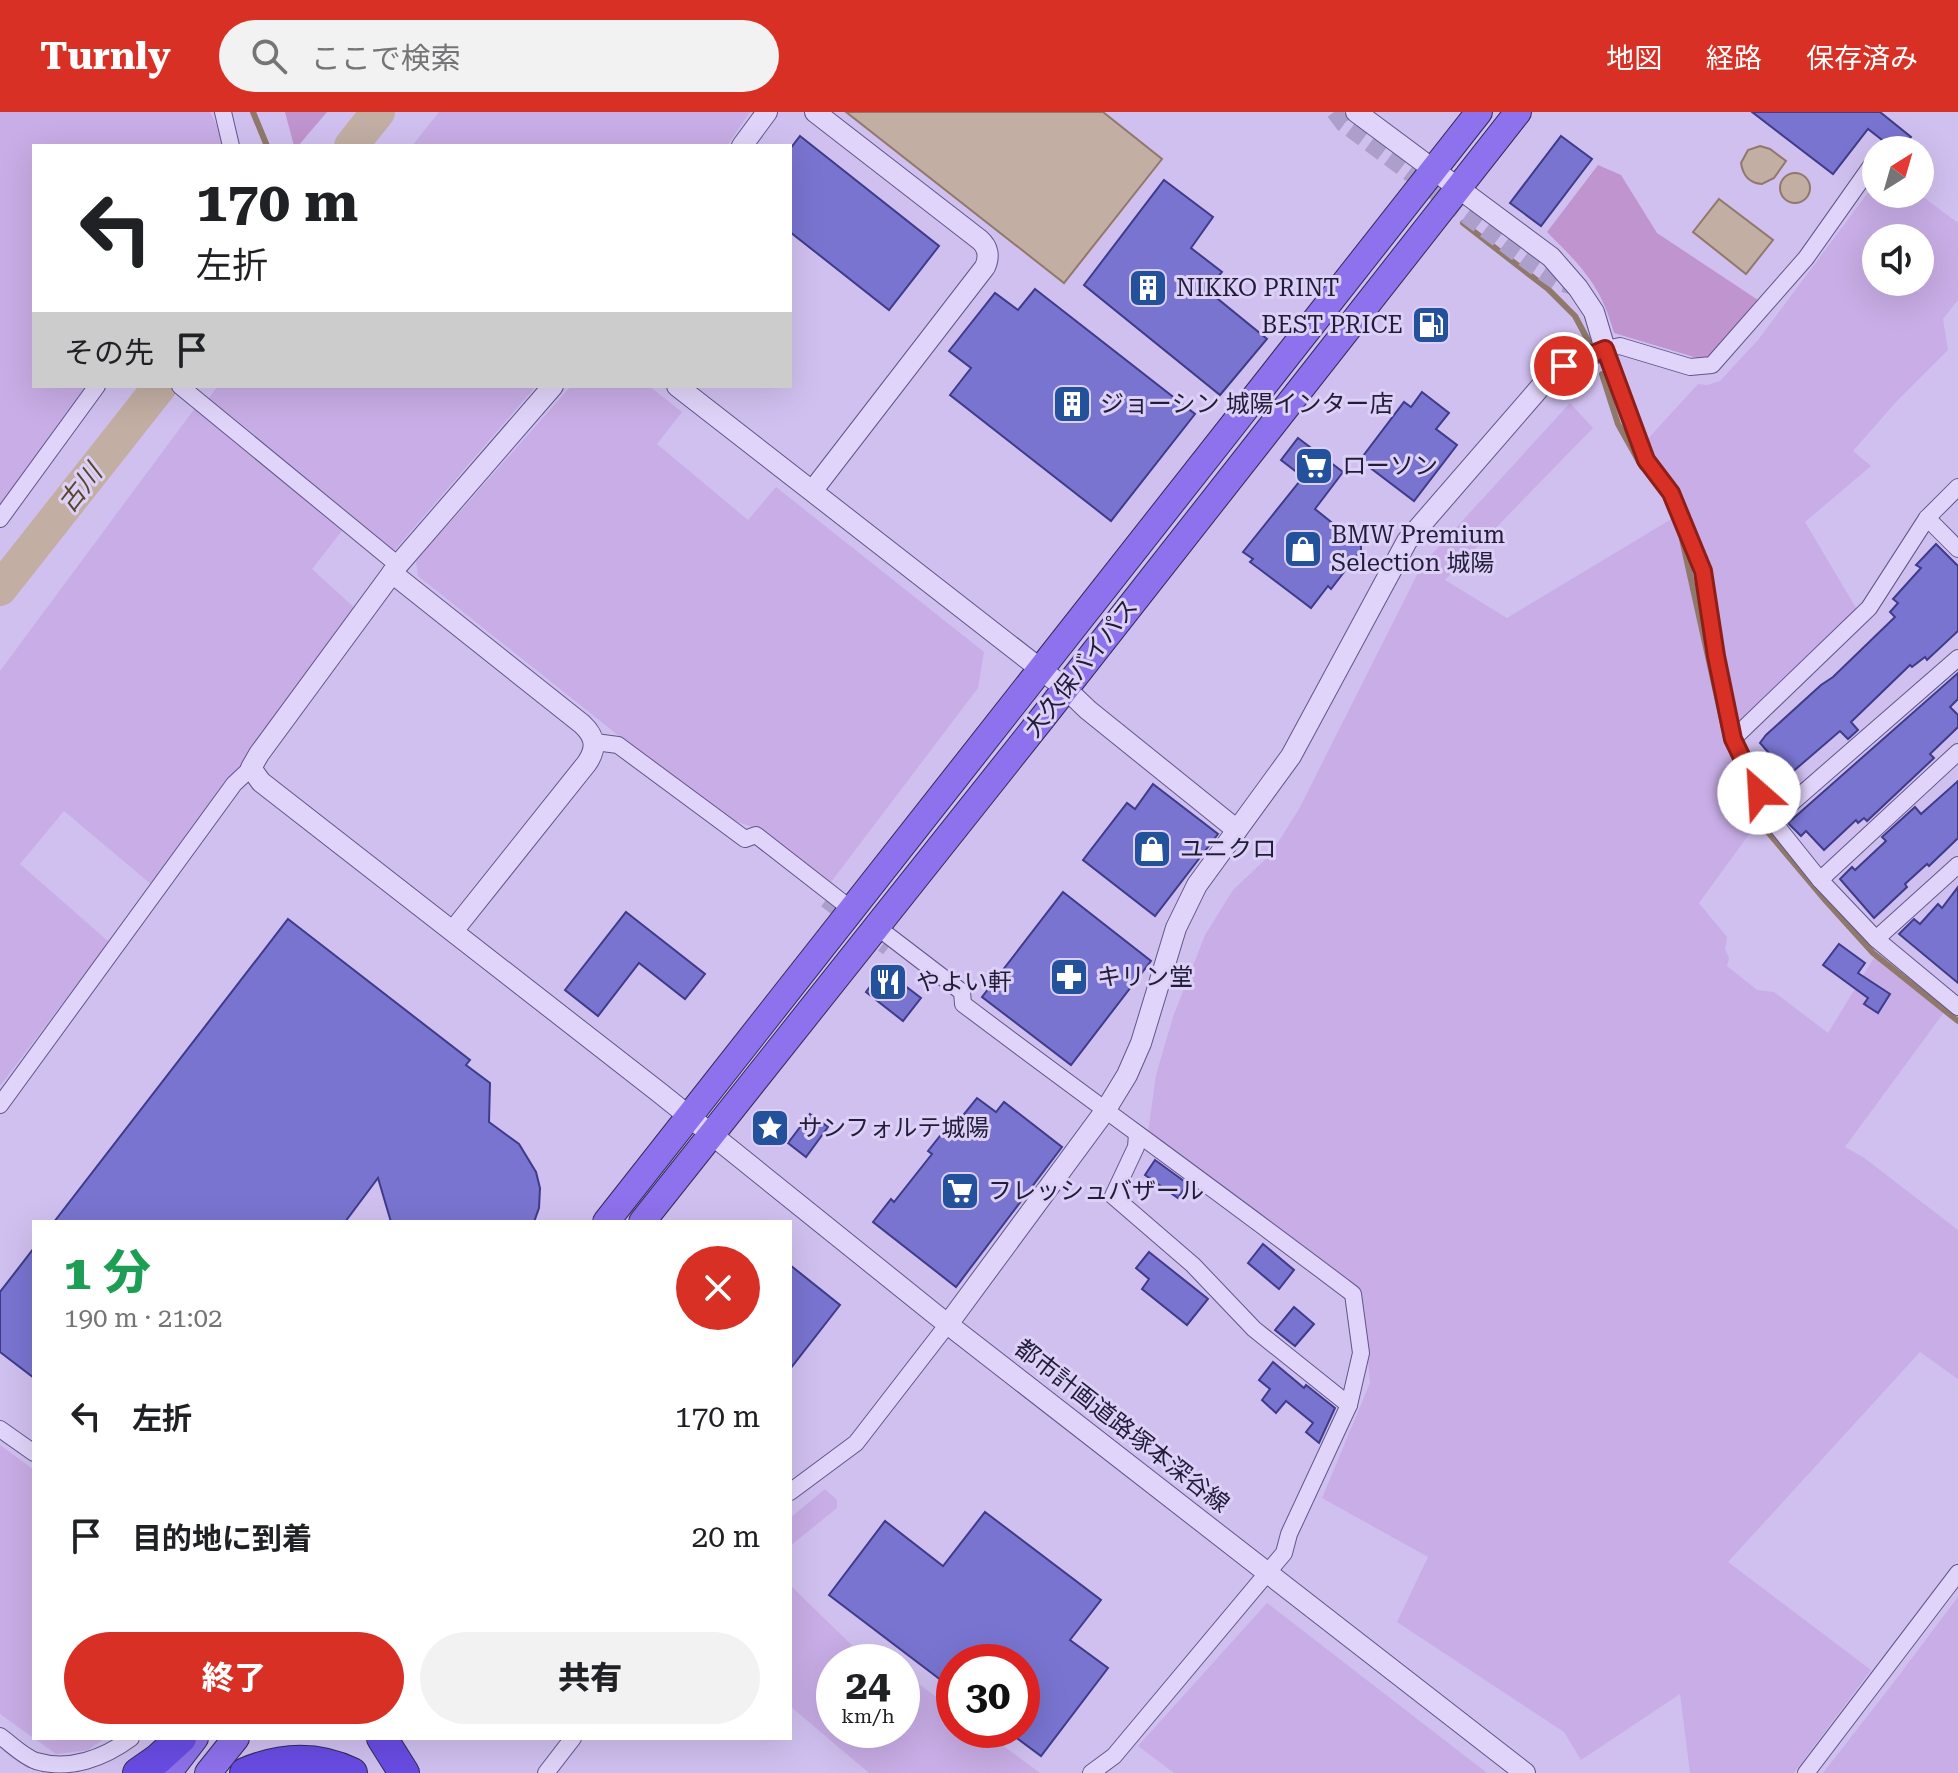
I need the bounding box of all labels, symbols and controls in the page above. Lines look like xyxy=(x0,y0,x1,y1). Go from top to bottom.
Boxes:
search box xyxy=(219,20,779,92)
text: Turnly xyxy=(40,34,171,78)
icon: search xyxy=(247,34,291,78)
text: ここで検索 xyxy=(311,41,461,76)
text: 地図 xyxy=(1606,42,1662,75)
text: 経路 xyxy=(1706,42,1762,75)
text: 保存済み xyxy=(1806,42,1918,75)
north arrow xyxy=(1862,136,1934,208)
map controls xyxy=(1862,136,1934,296)
text: 170 m xyxy=(196,169,358,235)
icon: left xyxy=(64,176,168,280)
button: sound xyxy=(1862,224,1934,296)
text: 左折 xyxy=(196,245,268,287)
building icon: NIKKO PRINT xyxy=(1127,267,1169,309)
place label: NIKKO PRINT xyxy=(1176,274,1339,302)
fuel station icon: BEST PRICE xyxy=(1410,304,1452,346)
place label: BEST PRICE xyxy=(1261,311,1403,339)
icon: arrive xyxy=(170,328,214,372)
pin xyxy=(1530,332,1598,400)
text: その先 xyxy=(64,335,154,370)
icon: arrive xyxy=(1542,344,1586,388)
building icon: ジョーシン 城陽インター店 xyxy=(1051,383,1093,425)
place label: ジョーシン 城陽インター店 xyxy=(1100,390,1394,418)
supermarket icon: ローソン xyxy=(1293,445,1335,487)
place label: ローソン xyxy=(1342,452,1438,480)
water label: 古川 xyxy=(52,456,110,518)
place label: BMW Premium Selection 城陽 xyxy=(1331,521,1505,577)
shop icon: BMW Premium Selection 城陽 xyxy=(1282,528,1324,570)
street label: 大久保バイパス xyxy=(1018,593,1144,743)
position arrow xyxy=(1717,751,1801,835)
shop icon: ユニクロ xyxy=(1131,828,1173,870)
place label: ユニクロ xyxy=(1180,835,1276,863)
pharmacy icon: キリン堂 xyxy=(1048,956,1090,998)
restaurant icon: やよい軒 xyxy=(867,961,909,1003)
place label: キリン堂 xyxy=(1097,963,1193,991)
place label: やよい軒 xyxy=(916,968,1012,996)
place icon: サンフォルテ城陽 xyxy=(749,1107,791,1149)
place label: サンフォルテ城陽 xyxy=(798,1114,989,1142)
supermarket icon: フレッシュバザール xyxy=(939,1170,981,1212)
place label: フレッシュバザール xyxy=(988,1177,1204,1205)
text: 1 分 xyxy=(64,1245,151,1301)
button: close xyxy=(676,1246,760,1330)
text: 190 m · 21:02 xyxy=(64,1303,223,1333)
street label: 都市計画道路塚本深谷線 xyxy=(1009,1334,1235,1518)
icon: left xyxy=(64,1394,108,1438)
text: 170 m xyxy=(675,1399,760,1434)
text: 左折 xyxy=(132,1401,192,1436)
icon: arrive xyxy=(64,1514,108,1558)
text: 20 m xyxy=(691,1519,760,1554)
text: 目的地に到着 xyxy=(132,1521,312,1556)
button: 終了 xyxy=(64,1632,404,1724)
button: 共有 xyxy=(420,1632,760,1724)
speed limit sign: 30 xyxy=(936,1644,1040,1748)
text: 24 xyxy=(846,1662,890,1709)
text: km/h xyxy=(841,1704,895,1728)

